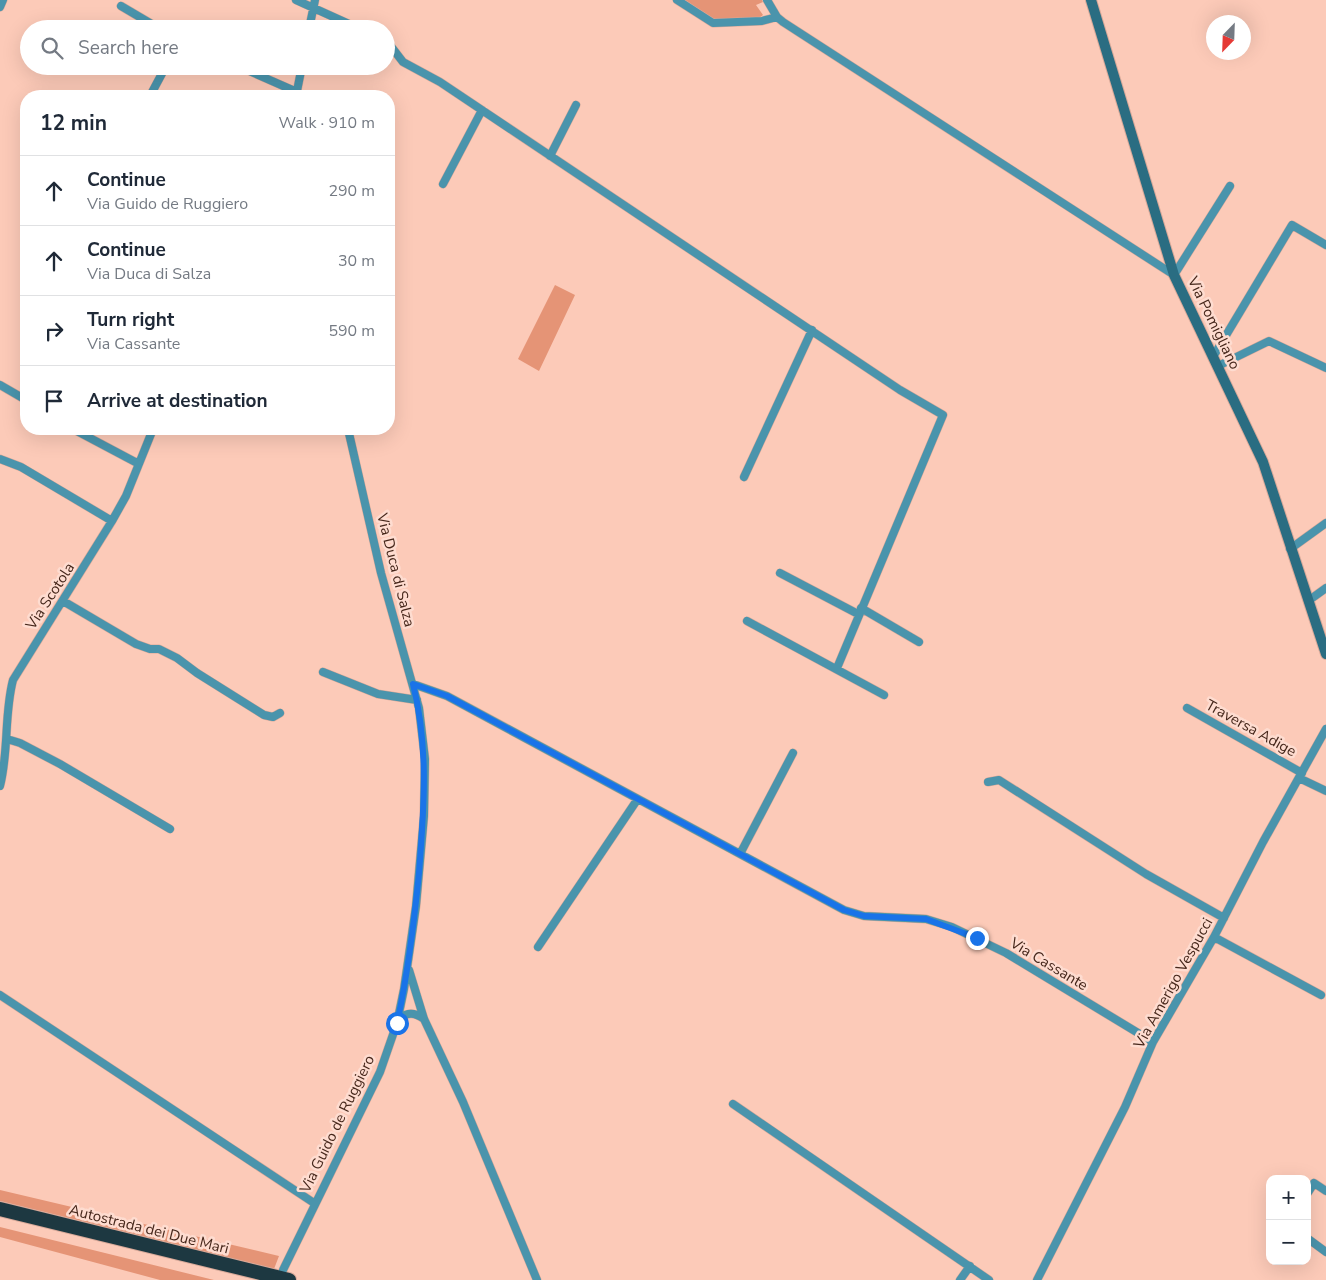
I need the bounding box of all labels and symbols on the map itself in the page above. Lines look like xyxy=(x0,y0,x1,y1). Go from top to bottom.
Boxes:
north arrow xyxy=(1206,15,1251,60)
street label: Via Pomigliano xyxy=(1182,272,1245,373)
street label: Via Duca di Salza xyxy=(372,510,420,629)
street label: Via Scotola xyxy=(20,559,79,634)
street label: Traversa Adige xyxy=(1202,695,1300,761)
street label: Via Amerigo Vespucci xyxy=(1128,914,1217,1053)
route end xyxy=(966,927,989,950)
street label: Via Cassante xyxy=(1005,932,1092,995)
route start xyxy=(386,1012,409,1035)
street label: Via Guido de Ruggiero xyxy=(294,1052,379,1197)
street label: Autostrada dei Due Mari xyxy=(67,1199,231,1259)

